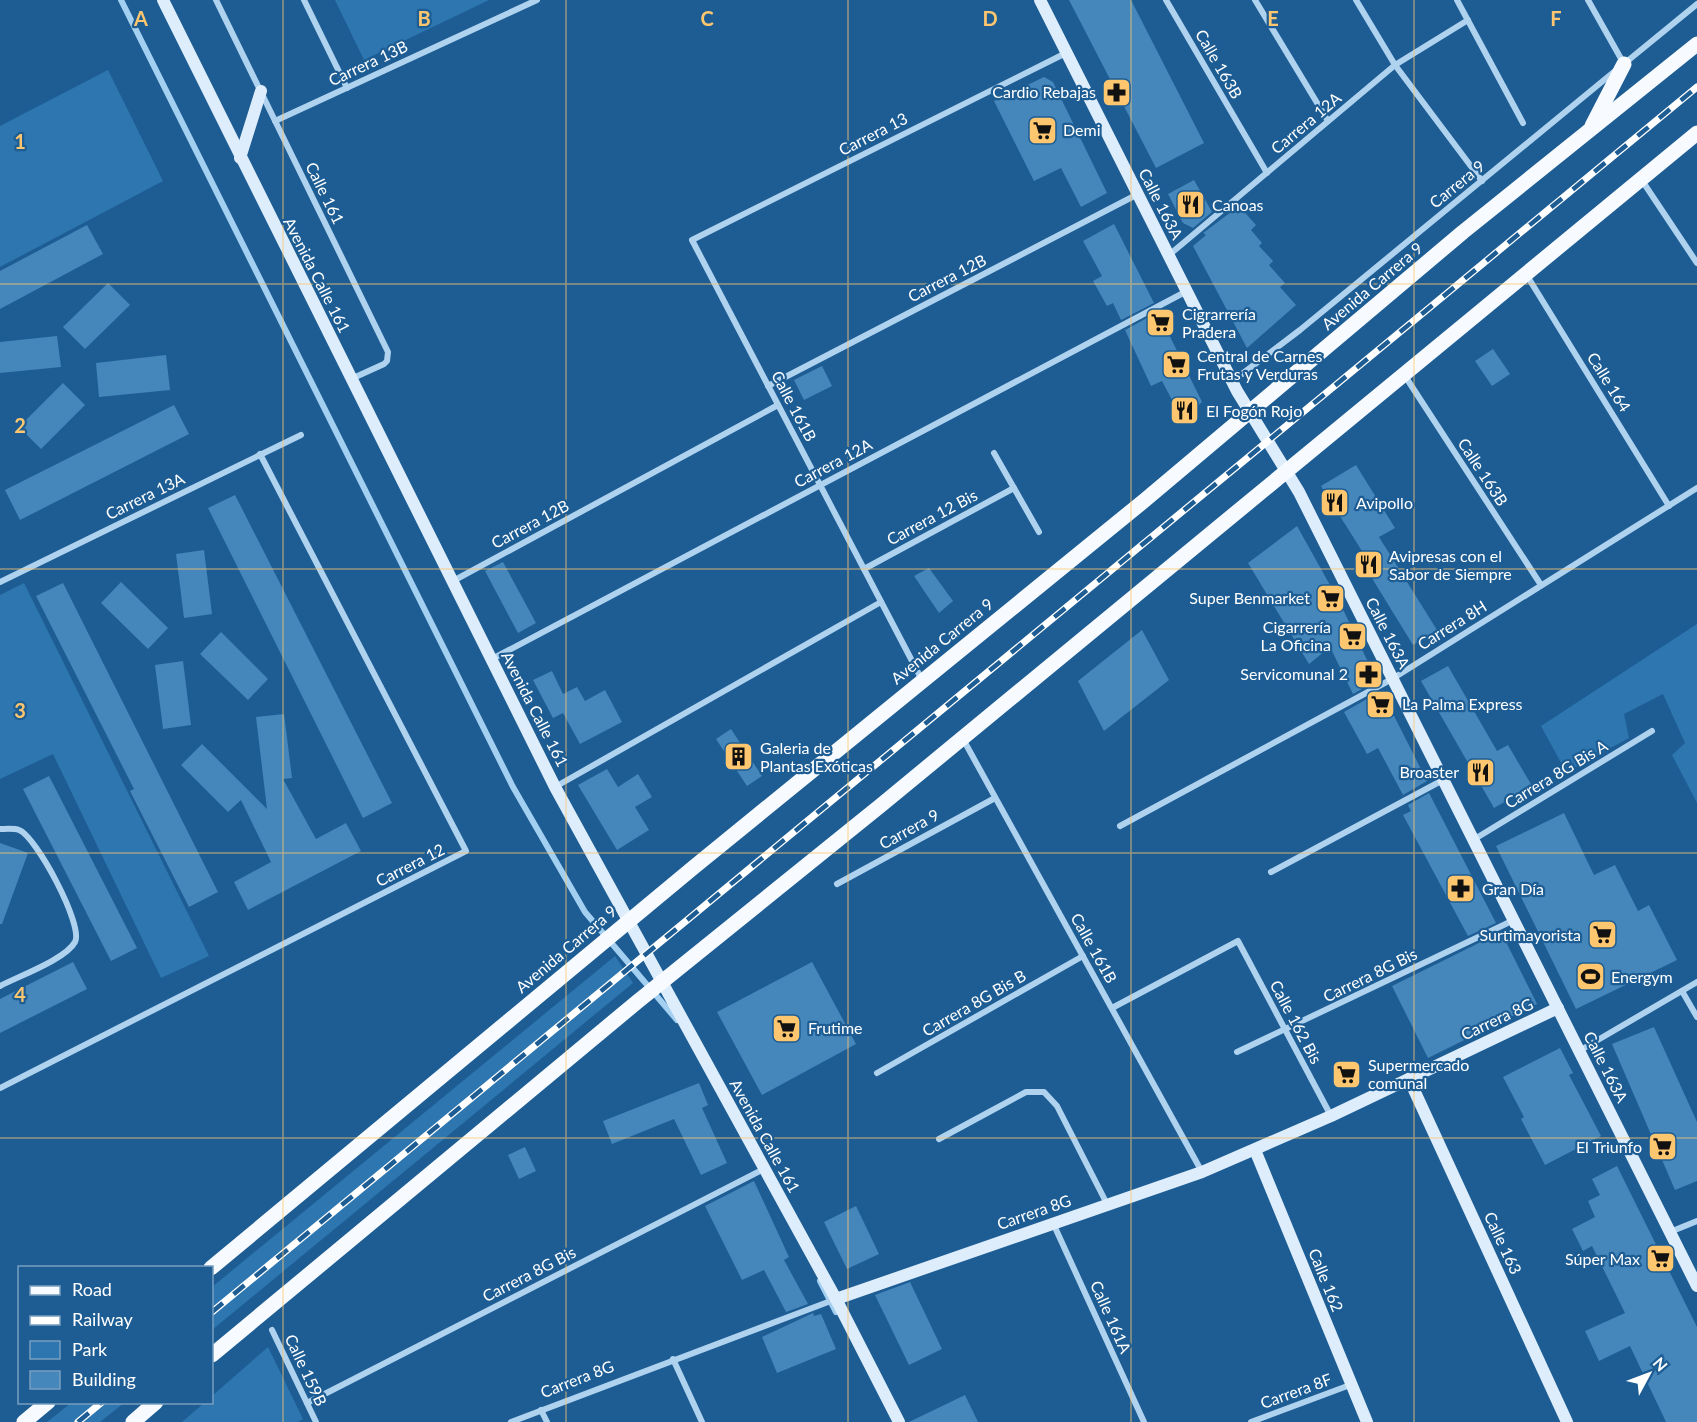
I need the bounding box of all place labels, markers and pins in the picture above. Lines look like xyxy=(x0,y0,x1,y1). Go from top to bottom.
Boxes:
pharmacy icon: Cardio Rebajas xyxy=(1101,76,1133,108)
place label: Cardio Rebajas xyxy=(992,82,1096,101)
supermarket icon: Demi xyxy=(1026,114,1058,146)
place label: Demi xyxy=(1063,120,1101,139)
restaurant icon: Canoas xyxy=(1175,189,1207,221)
place label: Canoas xyxy=(1212,195,1264,214)
place label: Cigrarrería Pradera xyxy=(1182,304,1256,341)
supermarket icon: Cigrarrería Pradera xyxy=(1145,307,1177,339)
place label: Central de Carnes Frutas y Verduras xyxy=(1197,346,1322,383)
supermarket icon: Central de Carnes Frutas y Verduras xyxy=(1160,349,1192,381)
restaurant icon: El Fogón Rojo xyxy=(1169,395,1201,427)
place label: El Fogón Rojo xyxy=(1206,401,1302,420)
restaurant icon: Avipollo xyxy=(1319,487,1351,519)
place label: Avipollo xyxy=(1356,493,1413,512)
place label: Avipresas con el Sabor de Siempre xyxy=(1389,546,1512,583)
restaurant icon: Avipresas con el Sabor de Siempre xyxy=(1352,549,1384,581)
supermarket icon: Super Benmarket xyxy=(1315,582,1347,614)
place label: Super Benmarket xyxy=(1189,588,1310,607)
place label: Cigarrería La Oficina xyxy=(1260,617,1331,654)
supermarket icon: Cigarrería La Oficina xyxy=(1336,620,1368,652)
pharmacy icon: Servicomunal 2 xyxy=(1353,658,1385,690)
place label: Servicomunal 2 xyxy=(1240,664,1348,683)
supermarket icon: La Palma Express xyxy=(1365,688,1397,720)
place label: La Palma Express xyxy=(1402,694,1523,713)
place label: Galeria de Plantas Exóticas xyxy=(760,738,873,775)
building icon: Galeria de Plantas Exóticas xyxy=(723,741,755,773)
restaurant icon: Broaster xyxy=(1464,756,1496,788)
place label: Broaster xyxy=(1399,762,1459,781)
pharmacy icon: Gran Día xyxy=(1445,873,1477,905)
place label: Gran Día xyxy=(1482,879,1544,898)
supermarket icon: Surtimayorista xyxy=(1586,919,1618,951)
place label: Surtimayorista xyxy=(1480,925,1581,944)
sports icon: Energym xyxy=(1574,961,1606,993)
place label: Energym xyxy=(1611,967,1673,986)
supermarket icon: Frutime xyxy=(771,1012,803,1044)
place label: Frutime xyxy=(808,1018,863,1037)
place label: Supermercado comunal xyxy=(1368,1055,1469,1092)
supermarket icon: Supermercado comunal xyxy=(1331,1058,1363,1090)
supermarket icon: El Triunfo xyxy=(1647,1131,1679,1163)
place label: El Triunfo xyxy=(1576,1137,1642,1156)
supermarket icon: Súper Max xyxy=(1645,1243,1677,1275)
place label: Súper Max xyxy=(1565,1249,1640,1268)

